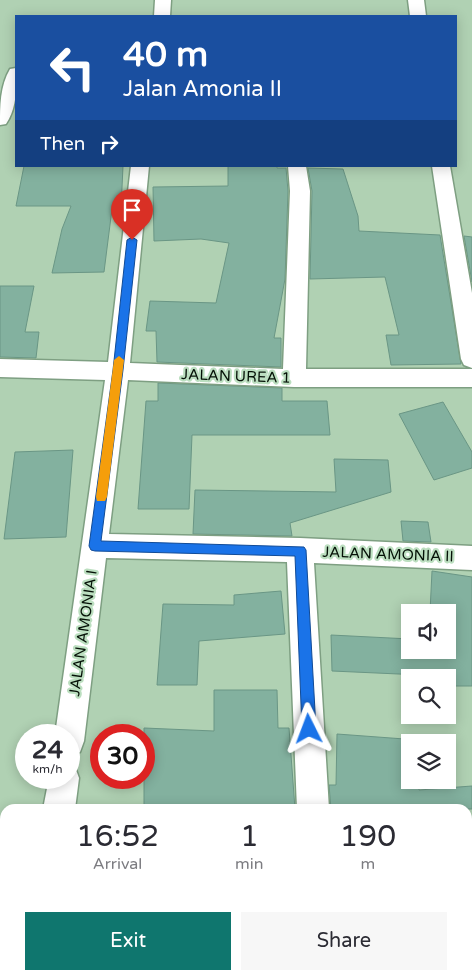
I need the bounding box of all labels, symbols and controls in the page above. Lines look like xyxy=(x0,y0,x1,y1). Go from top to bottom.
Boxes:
text: 40 m xyxy=(123,34,208,76)
icon: left xyxy=(40,35,105,100)
text: Jalan Amonia II xyxy=(123,76,282,102)
icon: right xyxy=(95,130,123,158)
text: Then xyxy=(40,133,85,155)
pin xyxy=(111,189,153,240)
icon: arrive xyxy=(118,196,146,224)
street label: JALAN UREA 1 xyxy=(181,365,291,387)
street label: JALAN AMONIA II xyxy=(322,543,454,565)
street label: JALAN AMONIA I xyxy=(65,569,101,697)
map controls xyxy=(401,604,456,789)
button: sound xyxy=(401,604,456,659)
button: search xyxy=(401,669,456,724)
position arrow xyxy=(282,702,334,754)
speed limit sign: 30 xyxy=(90,724,155,789)
button: layers xyxy=(401,734,456,789)
text: 24 xyxy=(32,735,63,765)
text: km/h xyxy=(32,762,63,776)
text: 16:52 xyxy=(76,818,159,855)
text: 1 xyxy=(240,818,259,855)
text: 190 xyxy=(340,818,396,855)
text: Arrival xyxy=(93,854,142,874)
text: min xyxy=(235,854,264,874)
text: m xyxy=(360,854,375,874)
button: Exit xyxy=(25,912,231,970)
button: Share xyxy=(241,912,447,970)

